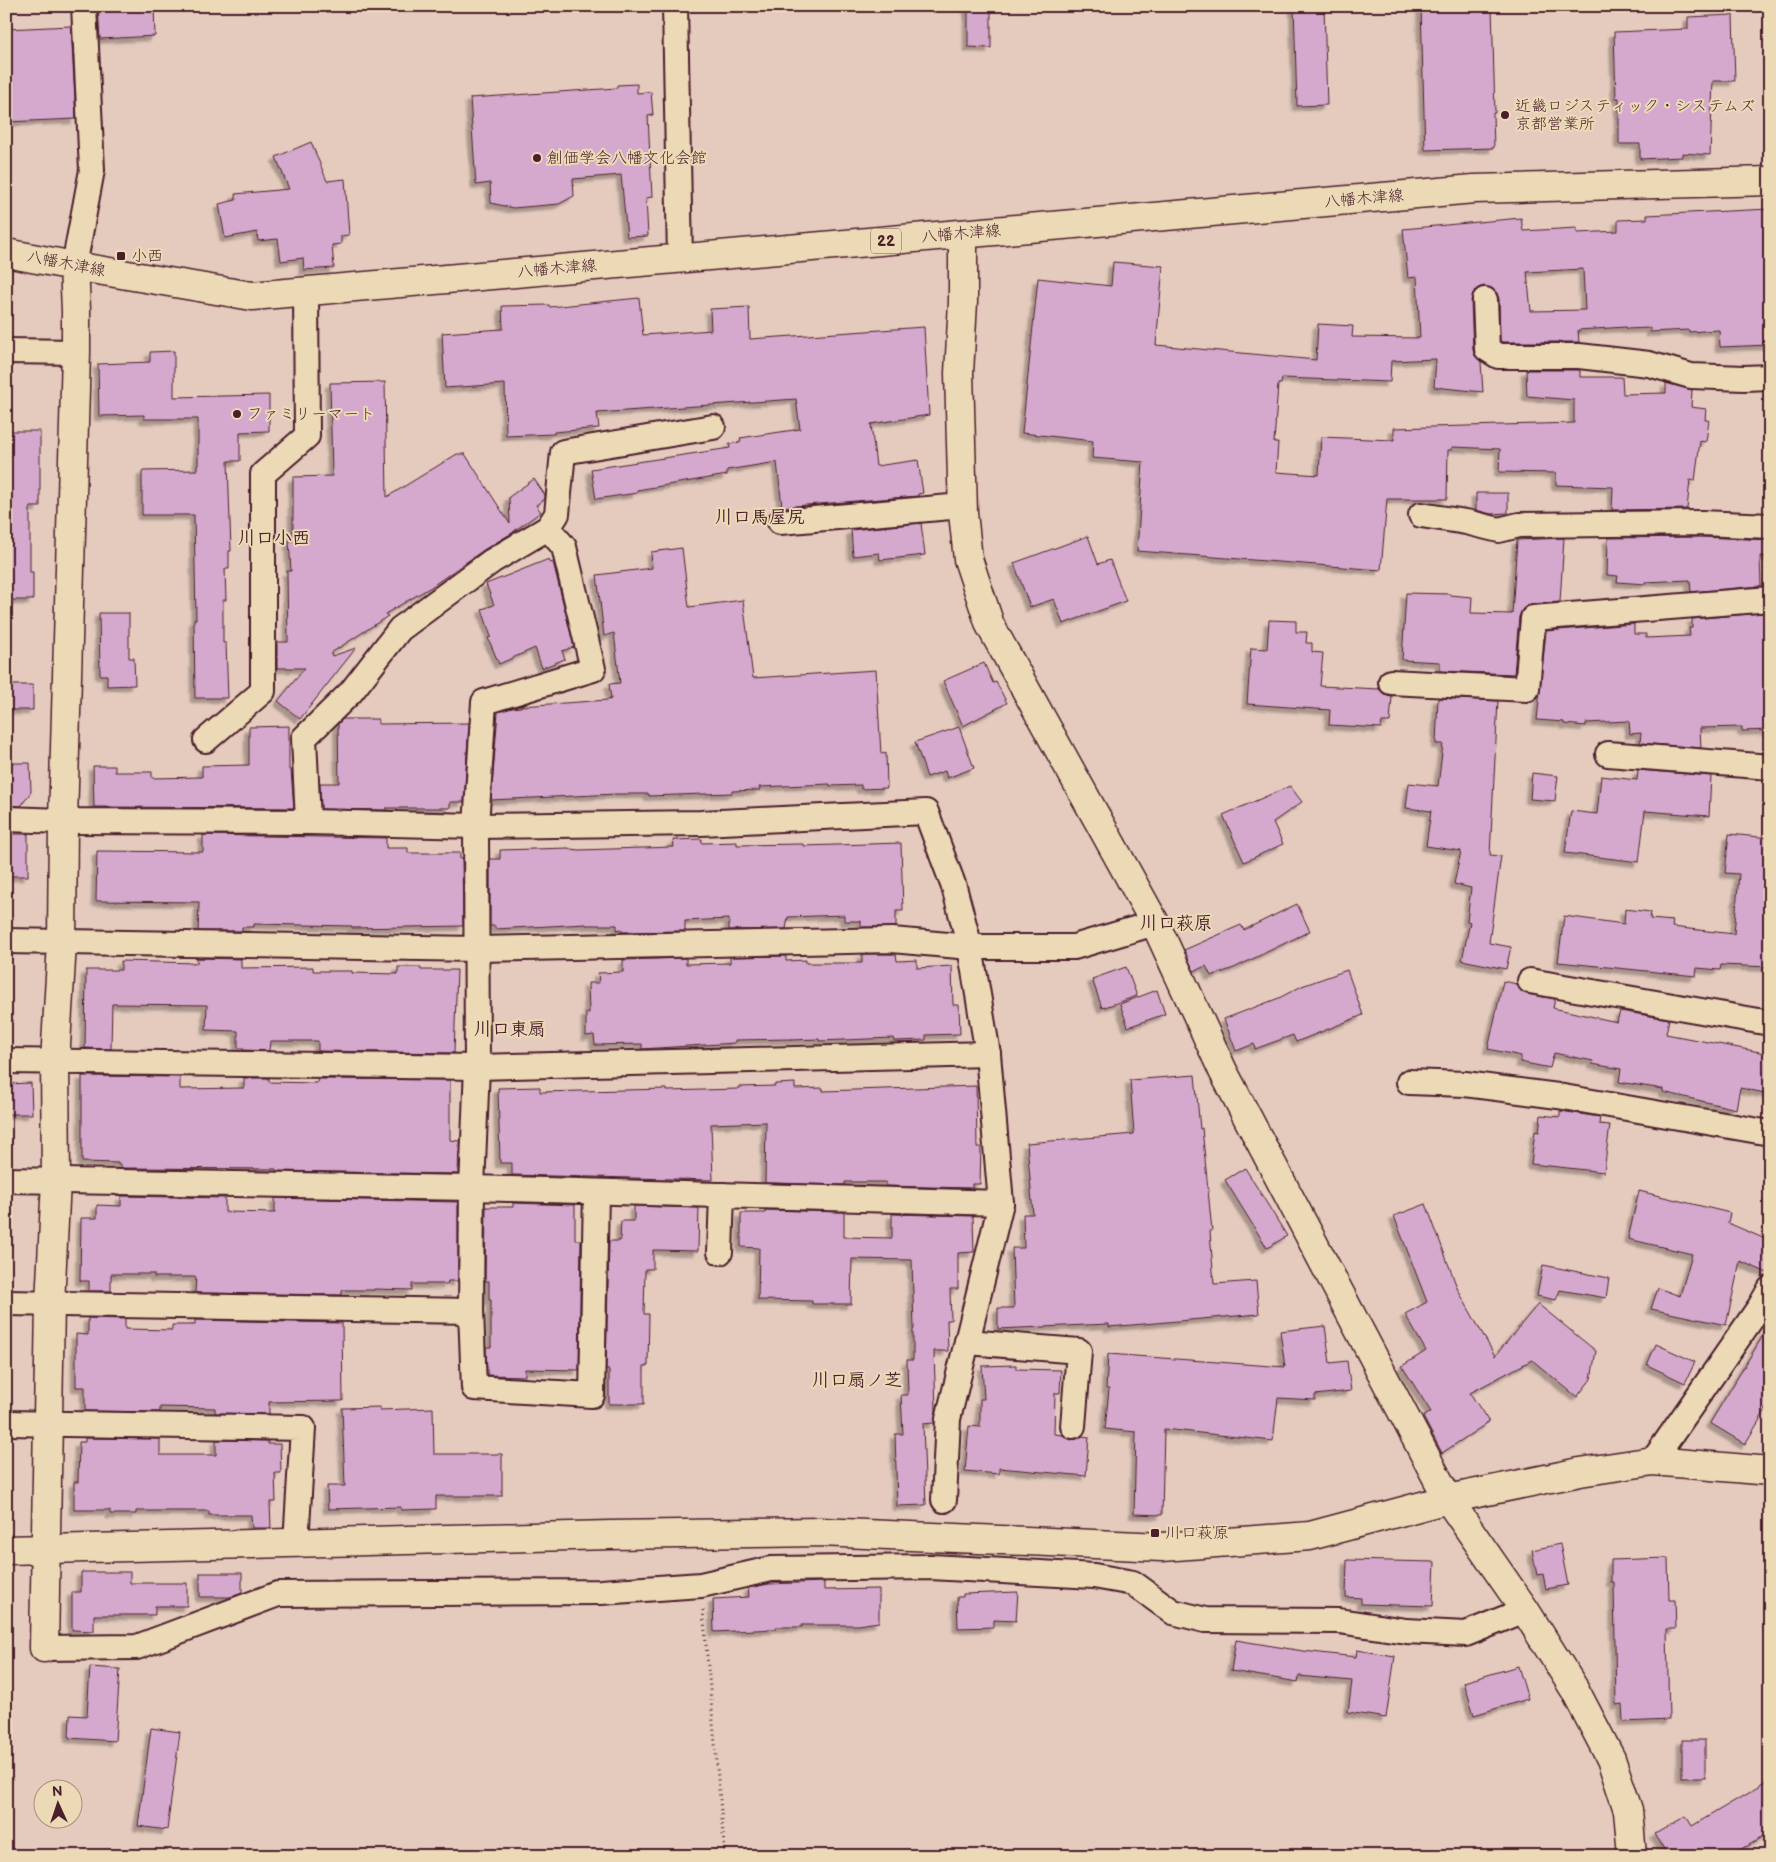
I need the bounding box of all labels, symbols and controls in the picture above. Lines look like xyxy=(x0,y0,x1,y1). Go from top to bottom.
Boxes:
place label: 近畿ロジスティック・システムズ 京都営業所 xyxy=(1515,97,1755,134)
marker: 近畿ロジスティック・システムズ 京都営業所 xyxy=(1499,109,1511,121)
place label: 創価学会八幡文化会館 xyxy=(547,149,707,168)
marker: 創価学会八幡文化会館 xyxy=(531,152,543,164)
street label: 八幡木津線 xyxy=(1323,186,1405,212)
street label: 八幡木津線 xyxy=(920,221,1002,247)
road number: 22 xyxy=(871,228,901,254)
street label: 八幡木津線 xyxy=(25,247,107,281)
place label: 小西 xyxy=(131,247,163,266)
marker: 小西 xyxy=(115,250,127,262)
street label: 八幡木津線 xyxy=(516,256,598,282)
place label: ファミリーマート xyxy=(247,405,375,424)
marker: ファミリーマート xyxy=(231,408,243,420)
district label: 川口馬屋尻 xyxy=(715,507,805,528)
district label: 川口小西 xyxy=(238,528,310,549)
district label: 川口萩原 xyxy=(1140,913,1212,934)
district label: 川口東扇 xyxy=(474,1019,546,1040)
district label: 川口扇ノ芝 xyxy=(812,1370,902,1391)
place label: 川口萩原 xyxy=(1165,1524,1229,1543)
marker: 川口萩原 xyxy=(1149,1527,1161,1539)
north arrow xyxy=(32,1780,82,1830)
text: N xyxy=(52,1783,63,1800)

